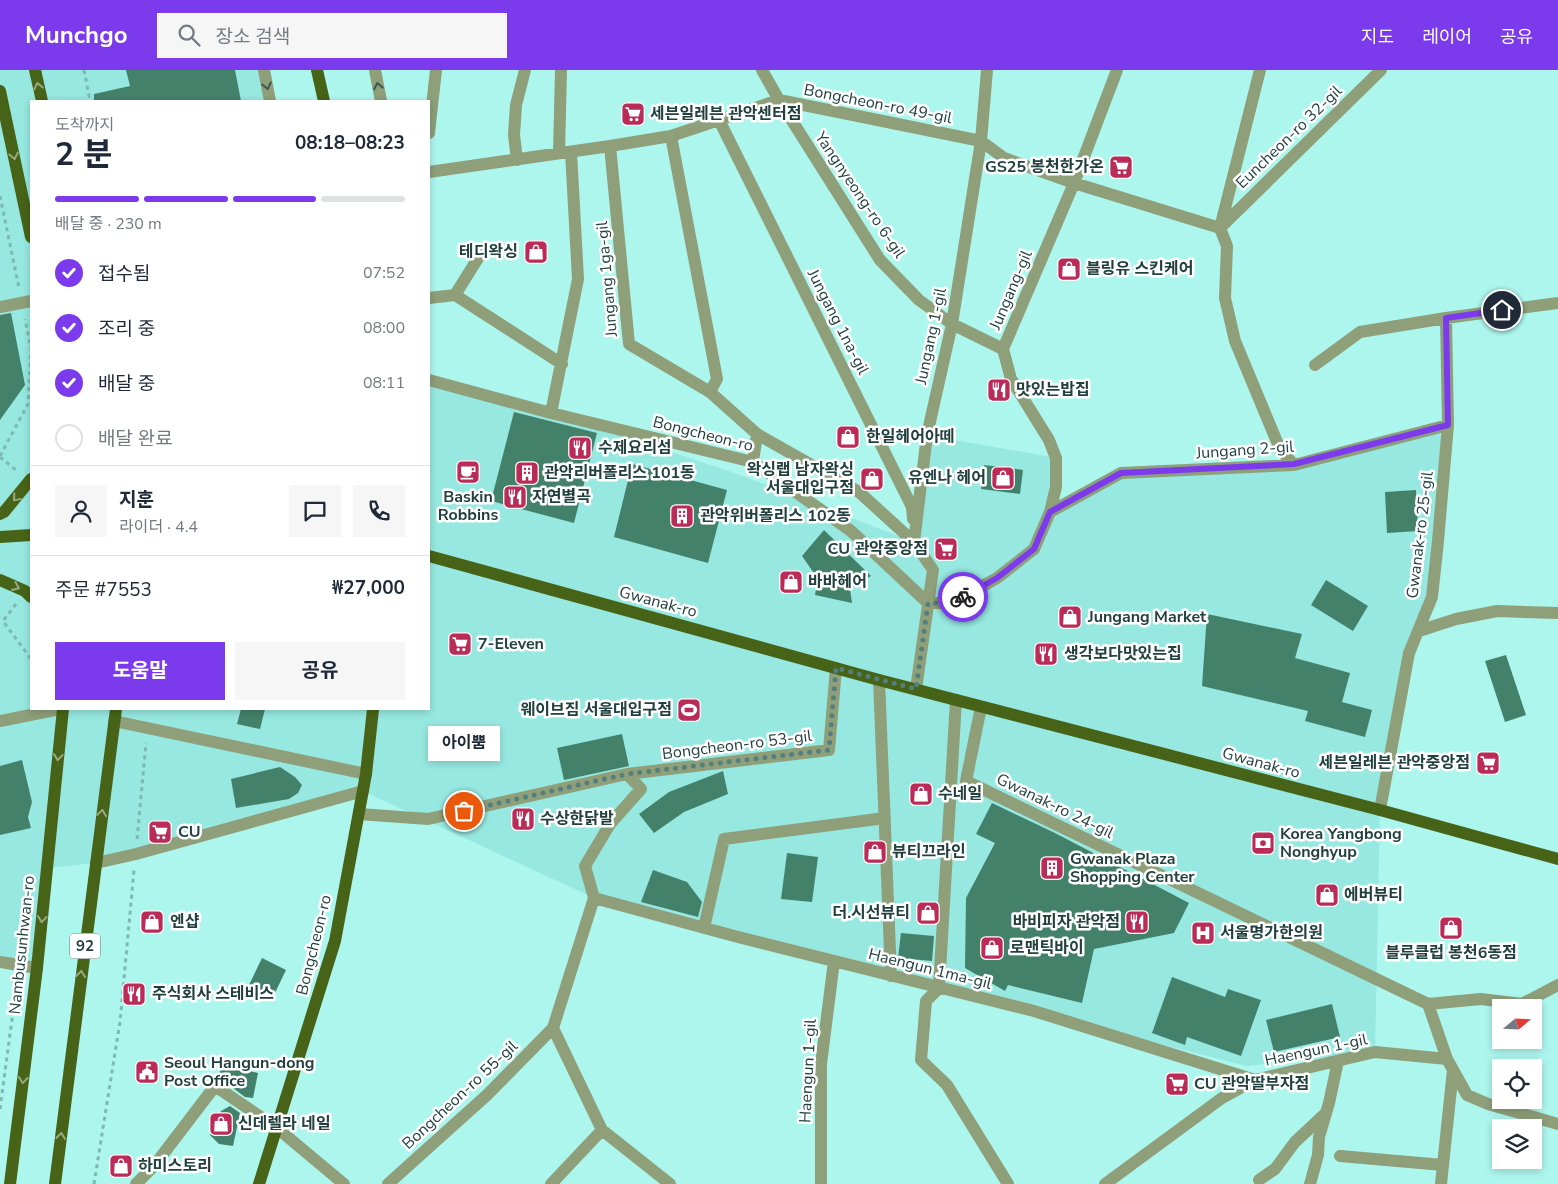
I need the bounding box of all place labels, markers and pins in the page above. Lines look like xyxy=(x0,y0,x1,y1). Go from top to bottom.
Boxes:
supermarket icon: 세븐일레븐 관악센터점 xyxy=(620,101,646,127)
place label: 세븐일레븐 관악센터점 xyxy=(650,103,802,125)
supermarket icon: GS25 봉천한가온 xyxy=(1108,154,1134,180)
place label: GS25 봉천한가온 xyxy=(985,156,1104,178)
shop icon: 테디왁싱 xyxy=(523,239,549,265)
place label: 테디왁싱 xyxy=(459,241,518,263)
shop icon: 블링유 스킨케어 xyxy=(1056,256,1082,282)
place label: 블링유 스킨케어 xyxy=(1086,258,1193,280)
pin xyxy=(1481,289,1523,331)
restaurant icon: 맛있는밥집 xyxy=(986,377,1012,403)
place label: 맛있는밥집 xyxy=(1016,379,1090,401)
shop icon: 한일헤어아떼 xyxy=(835,424,861,450)
place label: 한일헤어아떼 xyxy=(866,426,954,448)
restaurant icon: 수제요리섬 xyxy=(567,435,593,461)
place label: 수제요리섬 xyxy=(598,437,672,459)
cafe icon: Baskin Robbins xyxy=(455,459,481,485)
place label: 왁싱랩 남자왁싱 서울대입구점 xyxy=(747,459,854,499)
building icon: 관악리버폴리스 101동 xyxy=(514,460,540,486)
place label: 관악리버폴리스 101동 xyxy=(544,462,695,484)
shop icon: 유엔나 헤어 xyxy=(990,465,1016,491)
shop icon: 왁싱랩 남자왁싱 서울대입구점 xyxy=(859,466,885,492)
place label: 유엔나 헤어 xyxy=(908,467,986,489)
restaurant icon: 자연별곡 xyxy=(502,484,528,510)
place label: Baskin Robbins xyxy=(438,486,498,526)
place label: 자연별곡 xyxy=(532,486,591,508)
building icon: 관악위버폴리스 102동 xyxy=(669,503,695,529)
place label: 관악위버폴리스 102동 xyxy=(700,505,851,527)
supermarket icon: CU 관악중앙점 xyxy=(933,536,959,562)
place label: CU 관악중앙점 xyxy=(827,538,928,560)
shop icon: 바바헤어 xyxy=(778,569,804,595)
place label: 바바헤어 xyxy=(808,571,867,593)
shop icon: Jungang Market xyxy=(1057,604,1083,630)
place label: Jungang Market xyxy=(1087,606,1207,628)
supermarket icon: 7-Eleven xyxy=(447,631,473,657)
place label: 7-Eleven xyxy=(478,633,544,655)
restaurant icon: 생각보다맛있는집 xyxy=(1033,641,1059,667)
place label: 생각보다맛있는집 xyxy=(1064,643,1182,665)
sports icon: 웨이브짐 서울대입구점 xyxy=(676,697,702,723)
place label: 웨이브짐 서울대입구점 xyxy=(520,699,672,721)
callout: 아이뿜 xyxy=(428,726,500,761)
supermarket icon: 세븐일레븐 관악중앙점 xyxy=(1475,750,1501,776)
place label: 세븐일레븐 관악중앙점 xyxy=(1318,752,1470,774)
shop icon: 수네일 xyxy=(908,781,934,807)
place label: 수네일 xyxy=(938,783,982,805)
pin xyxy=(443,790,485,832)
restaurant icon: 수상한닭발 xyxy=(510,806,536,832)
place label: 수상한닭발 xyxy=(540,808,614,830)
supermarket icon: CU xyxy=(147,819,173,845)
place label: CU xyxy=(178,821,201,843)
place label: Korea Yangbong Nonghyup xyxy=(1280,823,1402,863)
bank icon: Korea Yangbong Nonghyup xyxy=(1250,830,1276,856)
shop icon: 뷰티끄라인 xyxy=(862,839,888,865)
place label: 뷰티끄라인 xyxy=(892,841,966,863)
place label: Gwanak Plaza Shopping Center xyxy=(1070,848,1195,888)
building icon: Gwanak Plaza Shopping Center xyxy=(1039,855,1065,881)
shop icon: 에버뷰티 xyxy=(1314,882,1340,908)
place label: 에버뷰티 xyxy=(1344,884,1403,906)
shop icon: 더.시선뷰티 xyxy=(915,900,941,926)
place label: 더.시선뷰티 xyxy=(832,902,910,924)
shop icon: 엔샵 xyxy=(139,909,165,935)
restaurant icon: 바비피자 관악점 xyxy=(1124,909,1150,935)
place label: 엔샵 xyxy=(170,911,200,933)
place label: 바비피자 관악점 xyxy=(1013,911,1120,933)
shop icon: 블루클럽 봉천6동점 xyxy=(1438,915,1464,941)
hospital icon: 서울명가한의원 xyxy=(1190,920,1216,946)
place label: 서울명가한의원 xyxy=(1220,922,1323,944)
shop icon: 로맨틱바이 xyxy=(979,935,1005,961)
place label: 로맨틱바이 xyxy=(1010,937,1084,959)
place label: 블루클럽 봉천6동점 xyxy=(1385,942,1517,964)
restaurant icon: 주식회사 스테비스 xyxy=(121,981,147,1007)
place label: 주식회사 스테비스 xyxy=(152,983,274,1005)
place label: Seoul Hangun-dong Post Office xyxy=(164,1052,314,1092)
public building icon: Seoul Hangun-dong Post Office xyxy=(134,1059,160,1085)
supermarket icon: CU 관악딸부자점 xyxy=(1164,1071,1190,1097)
place label: CU 관악딸부자점 xyxy=(1194,1073,1309,1095)
shop icon: 신데렐라 네일 xyxy=(208,1111,234,1137)
place label: 신데렐라 네일 xyxy=(238,1113,331,1135)
shop icon: 하미스토리 xyxy=(108,1153,134,1179)
place label: 하미스토리 xyxy=(138,1155,212,1177)

